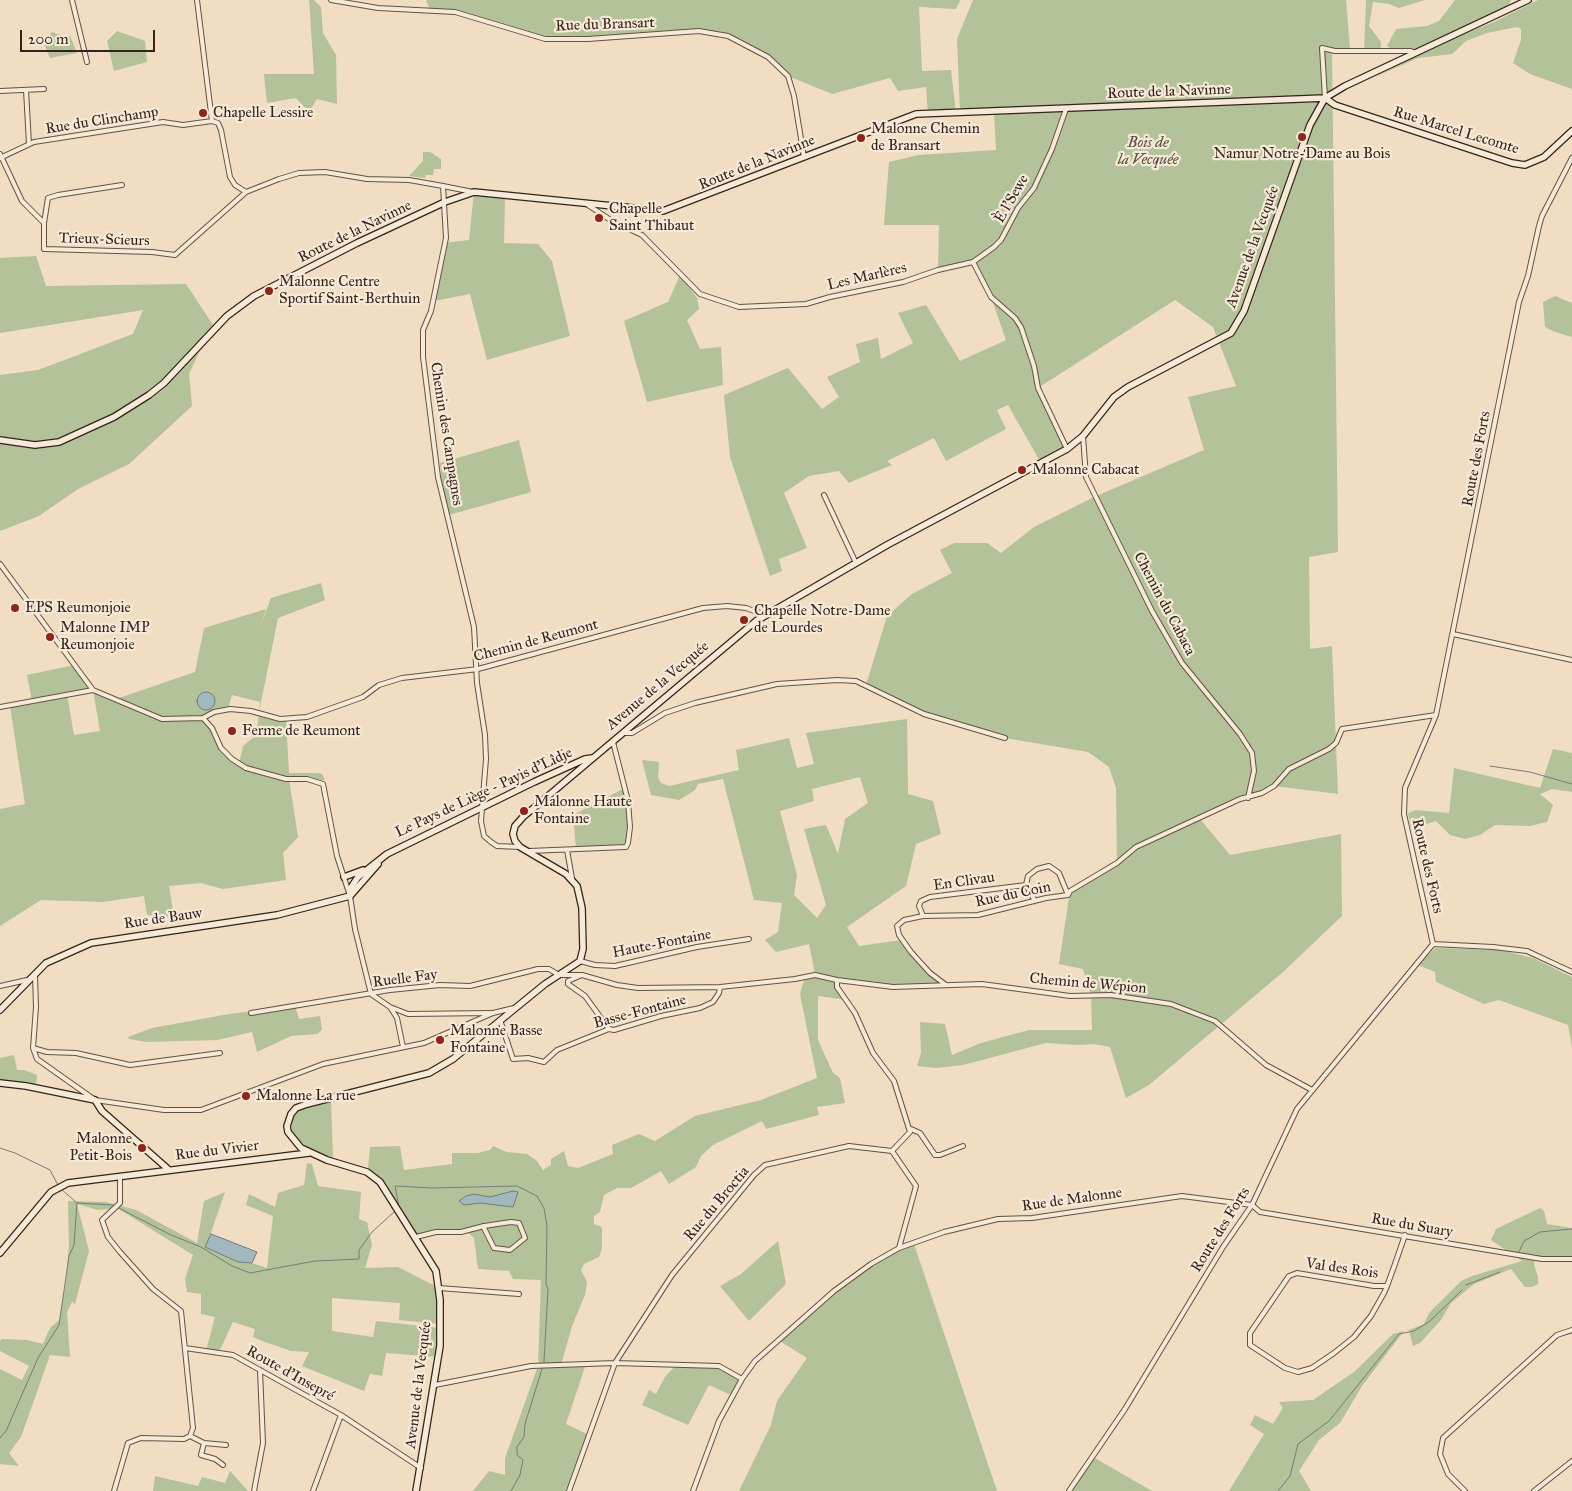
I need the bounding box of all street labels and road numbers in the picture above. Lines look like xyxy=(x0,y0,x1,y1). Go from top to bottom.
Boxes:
street label: Rue du Bransart xyxy=(555,14,655,36)
street label: Route de la Navinne xyxy=(1107,81,1231,103)
street label: Rue du Clinchamp xyxy=(44,103,160,139)
street label: Rue Marcel Lecomte xyxy=(1391,103,1521,159)
street label: Route de la Navinne xyxy=(696,131,818,195)
street label: È l'Sewe xyxy=(991,172,1033,226)
street label: Avenue de la Vecquée xyxy=(1223,184,1283,310)
street label: Route de la Navinne xyxy=(295,197,415,267)
street label: Trieux-Scieurs xyxy=(58,229,150,251)
street label: Les Marlères xyxy=(826,259,908,295)
street label: Chemin des Campagnes xyxy=(426,361,466,507)
street label: Route des Forts xyxy=(1459,410,1495,508)
street label: Chemin du Cabaca xyxy=(1129,549,1199,659)
street label: Chemin de Reumont xyxy=(472,616,600,666)
street label: Avenue de la Vecquée xyxy=(603,638,713,734)
street label: Le Pays de Liège - Payis d'Lîdje xyxy=(393,744,575,842)
street label: Route des Forts xyxy=(1407,817,1447,915)
street label: En Clivau xyxy=(932,869,996,895)
street label: Rue du Coin xyxy=(974,878,1052,912)
street label: Rue de Bauw xyxy=(123,905,203,933)
street label: Haute-Fontaine xyxy=(611,926,713,962)
street label: Ruelle Fay xyxy=(372,966,438,992)
street label: Chemin de Wépion xyxy=(1029,970,1147,998)
street label: Basse-Fontaine xyxy=(592,991,688,1033)
street label: Rue du Vivier xyxy=(174,1137,260,1165)
street label: Rue du Broctia xyxy=(681,1163,753,1245)
street label: Rue de Malonne xyxy=(1021,1184,1123,1216)
street label: Route des Forts xyxy=(1188,1184,1254,1276)
street label: Rue du Suary xyxy=(1370,1210,1454,1242)
street label: Val des Rois xyxy=(1305,1255,1379,1283)
street label: Avenue de la Vecquée xyxy=(402,1320,436,1450)
street label: Route d'Insepré xyxy=(243,1342,337,1406)

